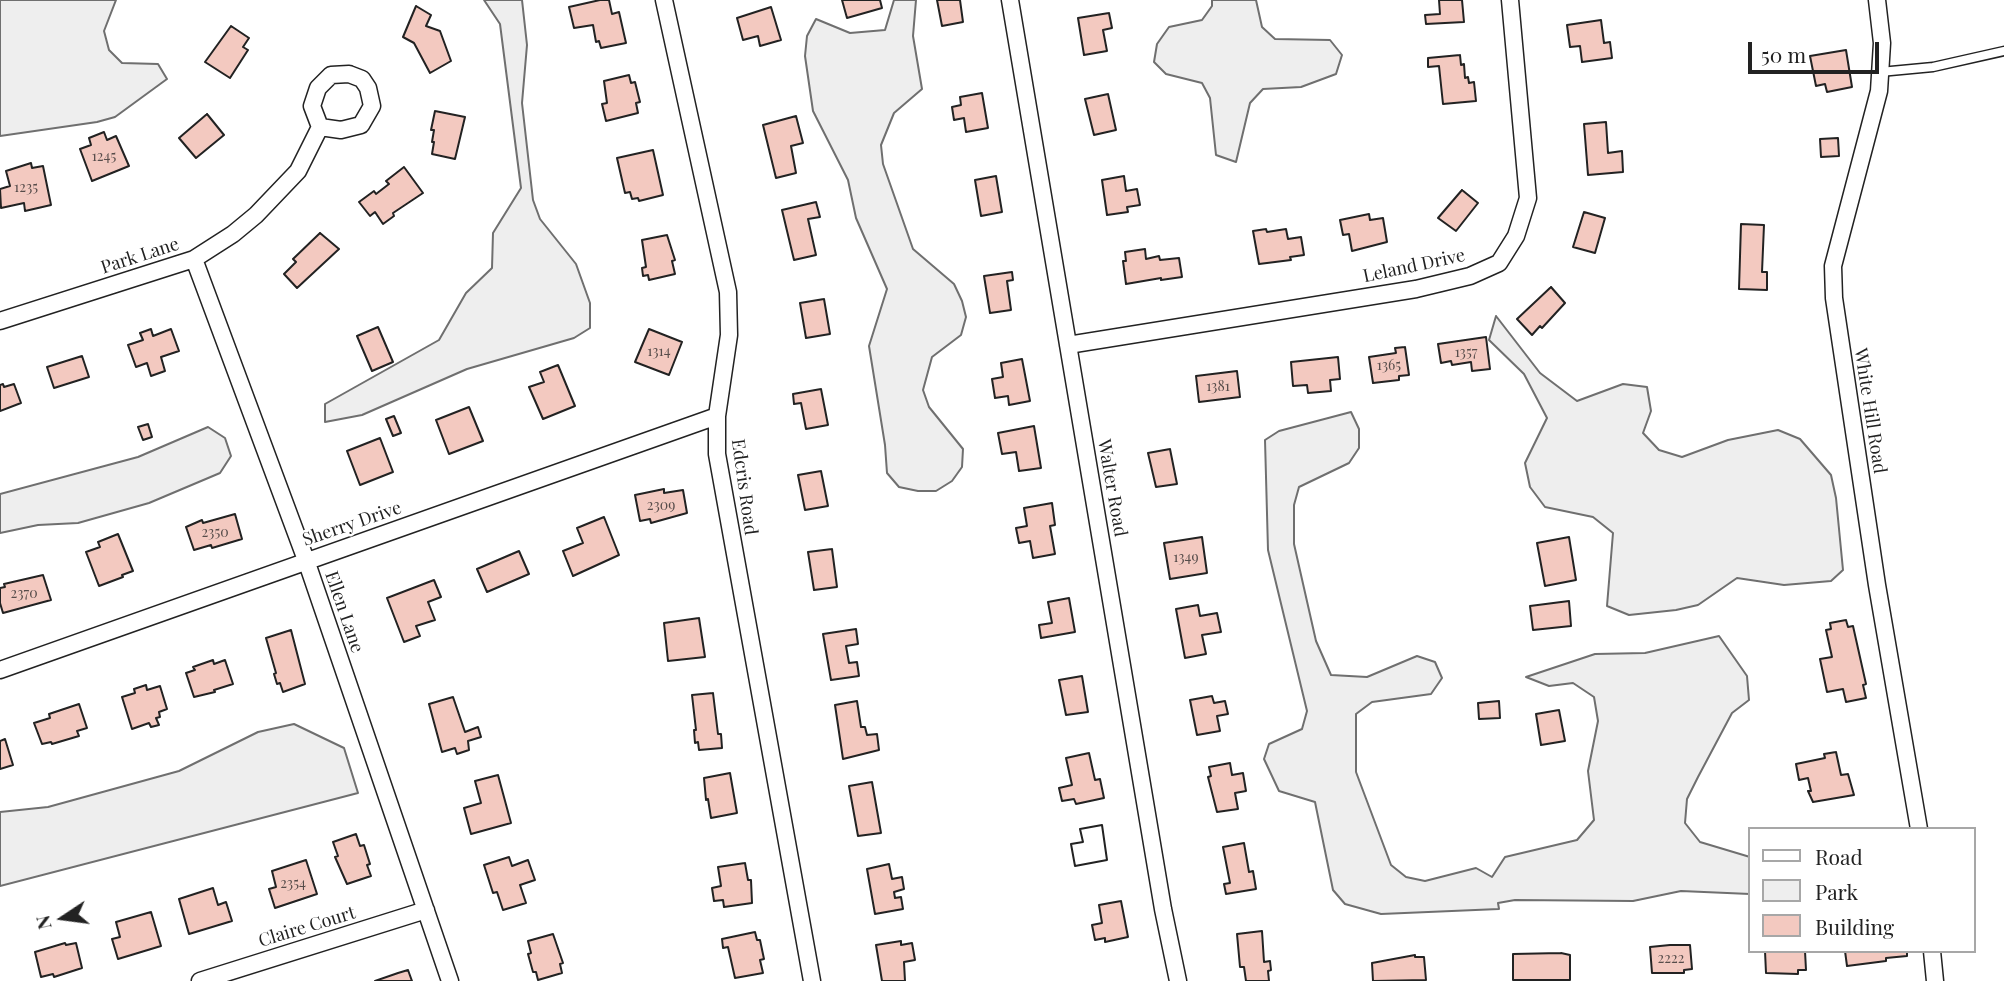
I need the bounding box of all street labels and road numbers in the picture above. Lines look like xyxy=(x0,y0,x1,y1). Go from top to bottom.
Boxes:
street label: Park Lane xyxy=(98,233,182,279)
street label: Leland Drive xyxy=(1361,245,1467,287)
street label: White Hill Road xyxy=(1849,347,1891,475)
street label: Edcris Road xyxy=(727,438,761,536)
street label: Walter Road xyxy=(1093,438,1131,538)
street label: Sherry Drive xyxy=(300,497,404,551)
street label: Ellen Lane xyxy=(320,568,368,656)
street label: Claire Court xyxy=(256,902,358,952)

